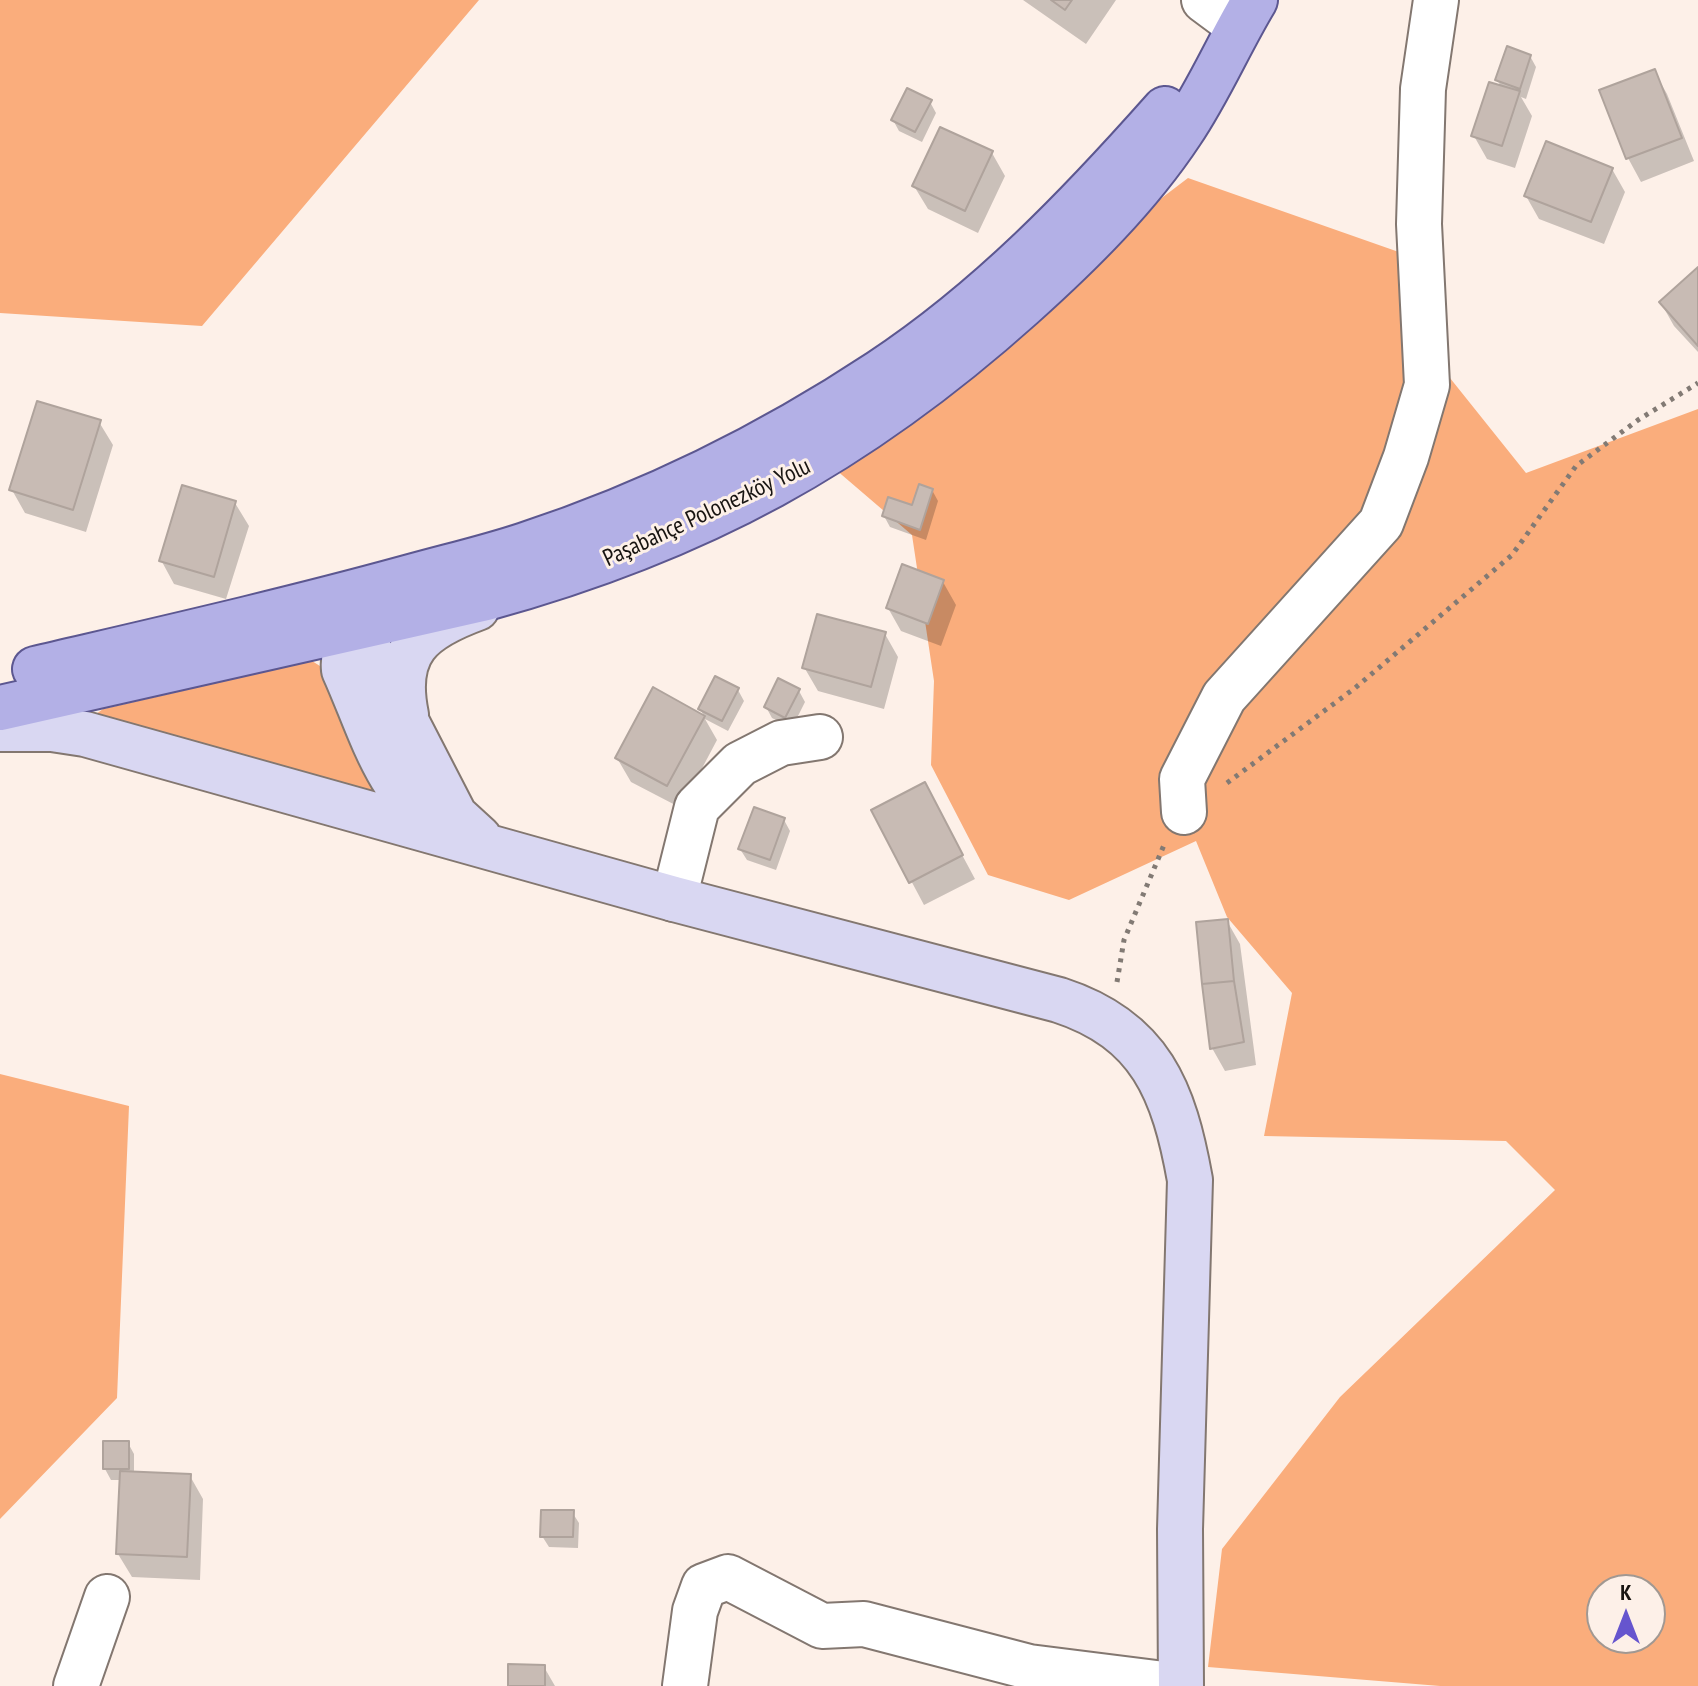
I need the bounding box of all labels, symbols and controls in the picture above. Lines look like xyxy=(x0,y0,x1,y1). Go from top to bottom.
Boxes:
street label: Paşabahçe Polonezköy Yolu xyxy=(599,452,815,574)
north arrow xyxy=(1586,1574,1666,1654)
text: K xyxy=(1620,1578,1632,1606)

